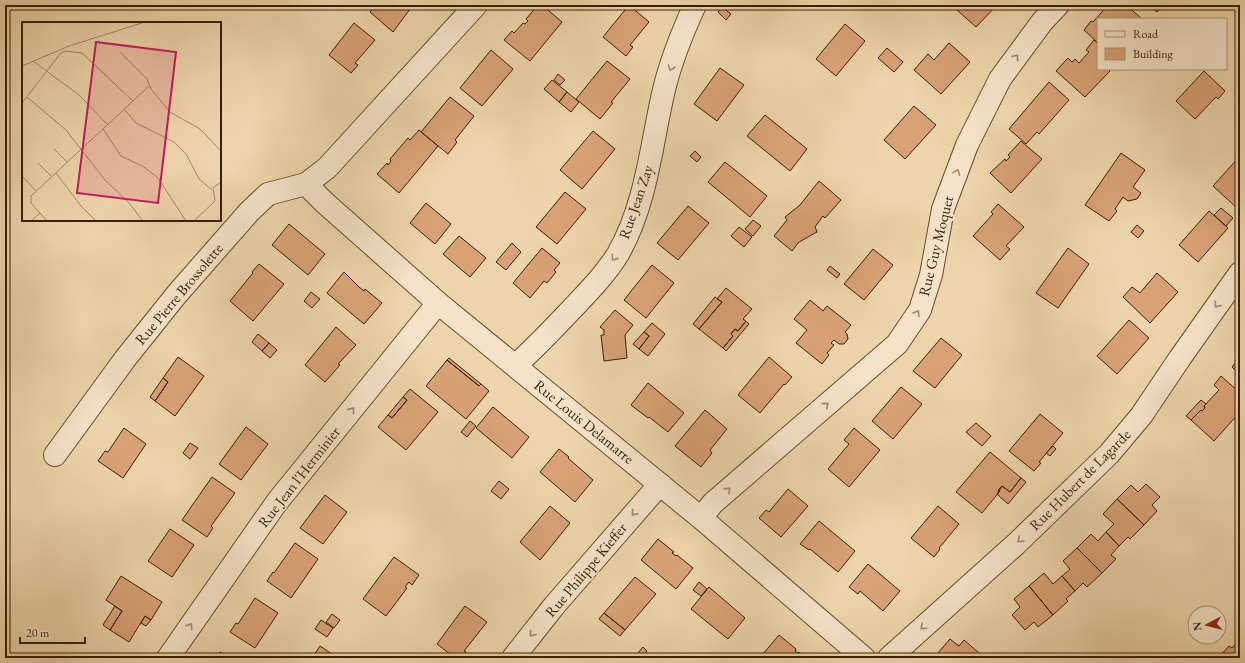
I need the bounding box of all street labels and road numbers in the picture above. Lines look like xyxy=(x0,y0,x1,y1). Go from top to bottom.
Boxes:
street label: Rue Jean Zay xyxy=(614,162,657,241)
street label: Rue Guy Moquet xyxy=(914,193,957,298)
street label: Rue Pierre Brossolette xyxy=(131,239,227,348)
street label: Rue Louis Delamarre xyxy=(530,375,638,468)
street label: Rue Jean l'Herminier xyxy=(253,422,344,531)
street label: Rue Hubert de Lagarde xyxy=(1025,425,1135,534)
street label: Rue Philippe Kieffer xyxy=(541,518,631,621)

